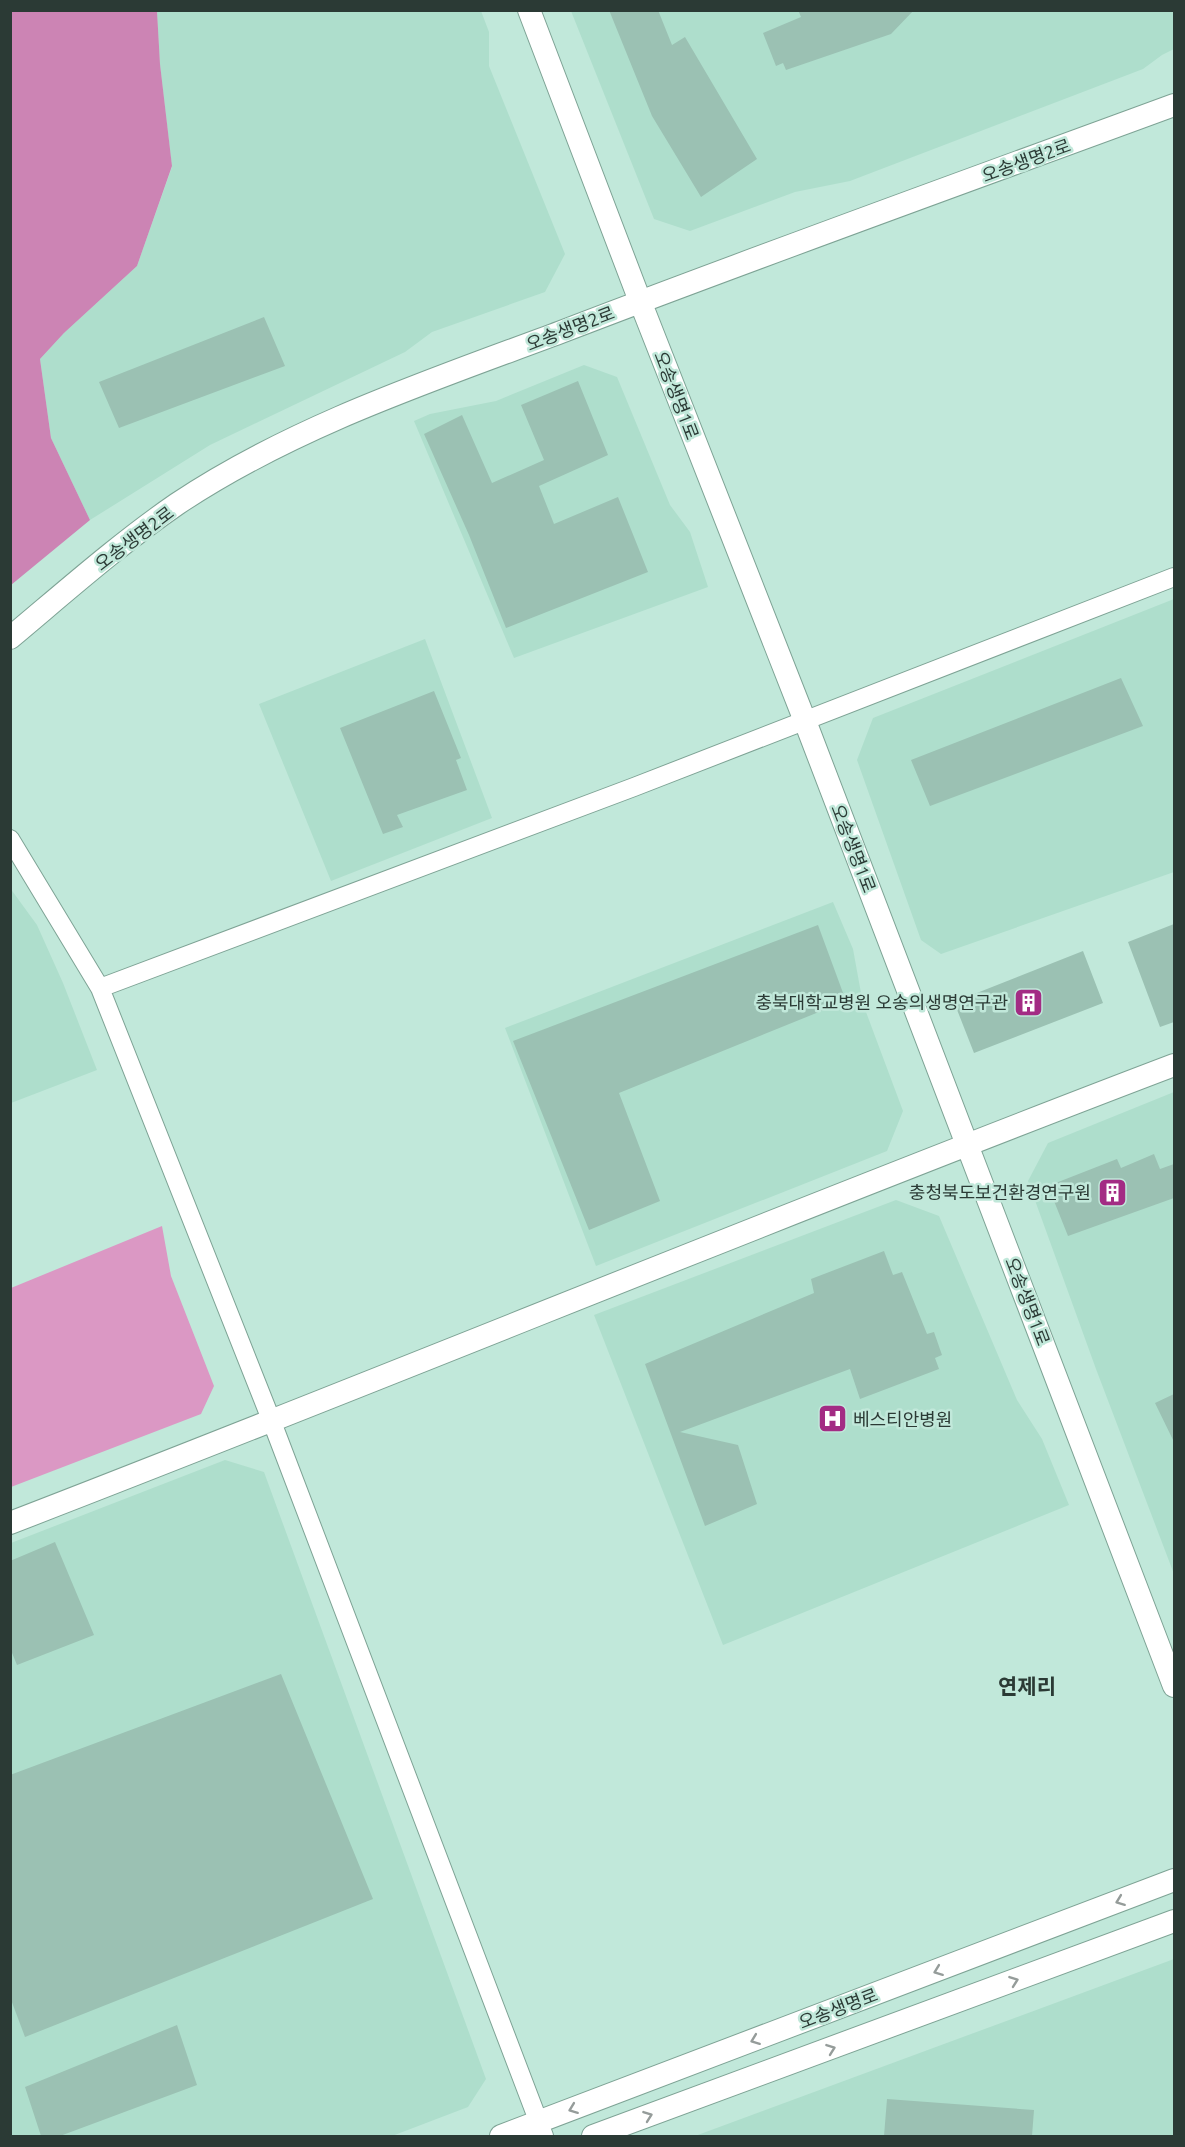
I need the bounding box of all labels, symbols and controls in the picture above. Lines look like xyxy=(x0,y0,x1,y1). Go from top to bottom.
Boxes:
street label: 오송생명2로 xyxy=(979,135,1073,185)
street label: 오송생명2로 xyxy=(523,302,617,354)
street label: 오송생명1로 xyxy=(651,348,703,442)
street label: 오송생명2로 xyxy=(91,502,177,574)
street label: 오송생명1로 xyxy=(828,801,880,895)
building icon: 충북대학교병원 오송의생명연구관 xyxy=(1013,986,1045,1018)
place label: 충북대학교병원 오송의생명연구관 xyxy=(755,992,1008,1012)
building icon: 충청북도보건환경연구원 xyxy=(1096,1176,1128,1208)
place label: 충청북도보건환경연구원 xyxy=(909,1182,1091,1202)
street label: 오송생명1로 xyxy=(1002,1254,1054,1348)
hospital icon: 베스티안병원 xyxy=(816,1403,848,1435)
place label: 베스티안병원 xyxy=(853,1409,952,1429)
district label: 연제리 xyxy=(998,1674,1056,1698)
one-way arrow xyxy=(1115,1894,1126,1906)
one-way arrow xyxy=(933,1963,944,1976)
one-way arrow xyxy=(1007,1976,1018,1988)
street label: 오송생명로 xyxy=(796,1984,880,2032)
one-way arrow xyxy=(751,2032,761,2045)
one-way arrow xyxy=(825,2043,835,2056)
one-way arrow xyxy=(568,2102,579,2114)
one-way arrow xyxy=(642,2111,653,2124)

